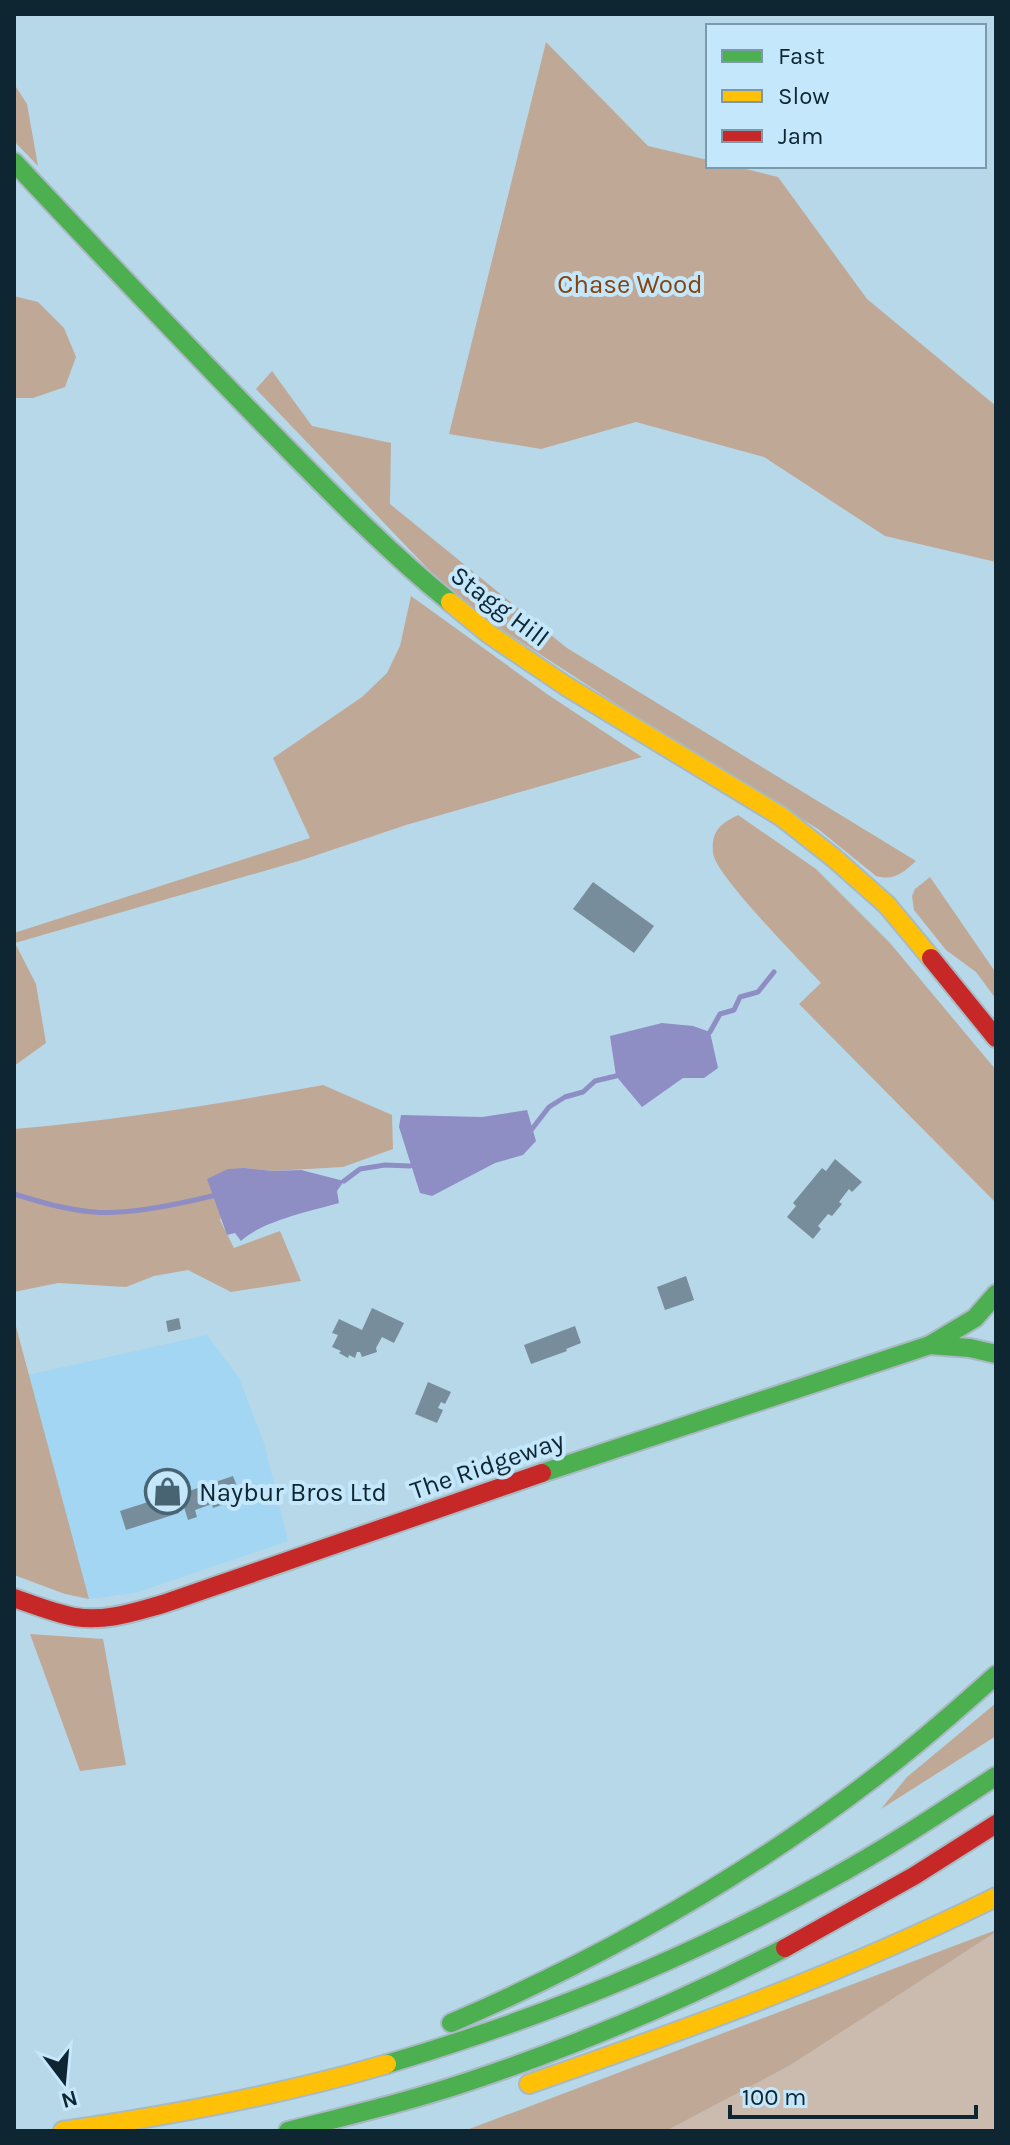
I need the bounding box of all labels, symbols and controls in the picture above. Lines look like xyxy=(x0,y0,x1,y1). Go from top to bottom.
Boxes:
legend xyxy=(706,24,986,168)
text: Fast xyxy=(778,42,825,70)
text: Slow xyxy=(778,82,830,110)
text: Jam xyxy=(778,122,823,150)
park label: Chase Wood xyxy=(557,269,703,300)
street label: Stagg Hill xyxy=(444,559,555,653)
street label: The Ridgeway xyxy=(406,1425,568,1506)
shop icon: Naybur Bros Ltd xyxy=(144,1468,192,1516)
place label: Naybur Bros Ltd xyxy=(199,1477,387,1508)
north arrow xyxy=(24,2041,104,2121)
scale bar xyxy=(730,2069,976,2119)
text: 100 m xyxy=(742,2083,807,2111)
text: N xyxy=(58,2085,80,2114)

